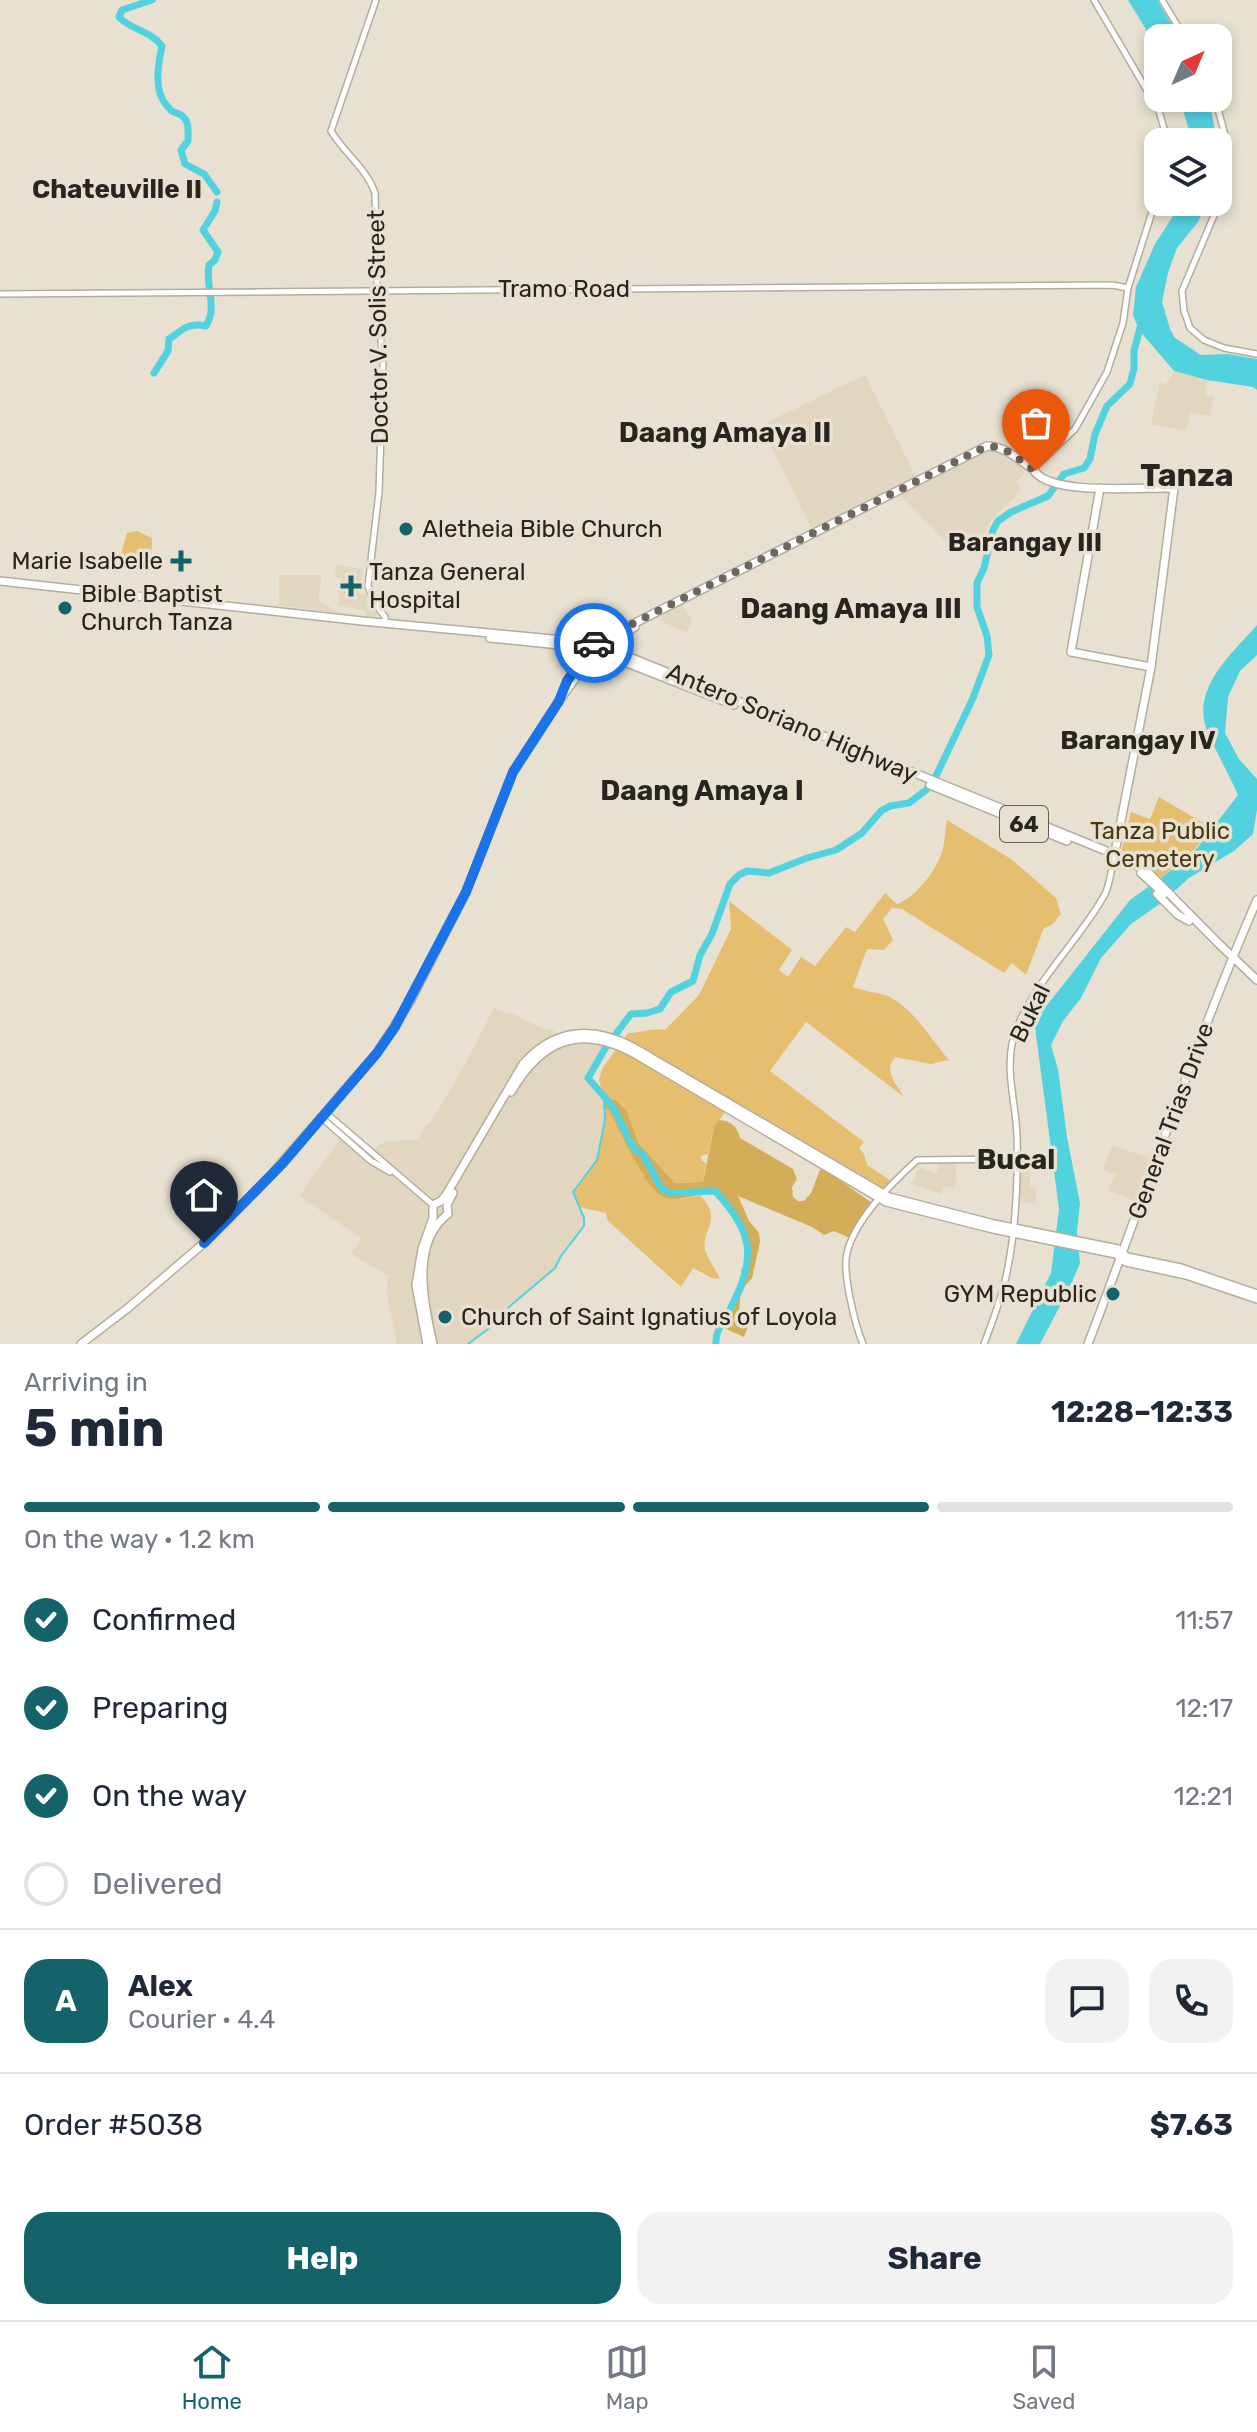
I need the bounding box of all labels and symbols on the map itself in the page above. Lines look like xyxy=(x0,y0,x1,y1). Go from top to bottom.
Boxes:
north arrow xyxy=(1144,24,1232,112)
district label: Chateuville II xyxy=(32,174,202,205)
street label: Doctor V. Solis Street xyxy=(362,210,394,444)
street label: Tramo Road xyxy=(498,275,630,303)
pin xyxy=(1002,389,1070,471)
district label: Daang Amaya II xyxy=(619,416,831,449)
district label: Tanza xyxy=(1140,456,1234,494)
place label: Aletheia Bible Church xyxy=(422,515,663,543)
marker: Aletheia Bible Church xyxy=(397,520,415,538)
district label: Barangay III xyxy=(948,527,1102,558)
place label: Marie Isabelle xyxy=(12,547,163,575)
marker: Marie Isabelle xyxy=(170,550,192,572)
place label: Tanza General Hospital xyxy=(369,558,526,614)
marker: Tanza General Hospital xyxy=(340,575,362,597)
place label: Bible Baptist Church Tanza xyxy=(81,580,233,636)
district label: Daang Amaya III xyxy=(740,592,962,625)
marker: Bible Baptist Church Tanza xyxy=(56,599,74,617)
courier xyxy=(554,603,634,683)
street label: Antero Soriano Highway xyxy=(662,657,922,789)
district label: Barangay IV xyxy=(1060,725,1216,756)
district label: Daang Amaya I xyxy=(600,774,804,807)
road number: 64 xyxy=(1000,806,1048,842)
park label: Tanza Public Cemetery xyxy=(1090,817,1230,873)
street label: Bukal xyxy=(1004,979,1056,1047)
street label: General Trias Drive xyxy=(1122,1019,1220,1223)
district label: Bucal xyxy=(977,1143,1055,1176)
pin xyxy=(170,1161,238,1243)
place label: GYM Republic xyxy=(944,1280,1097,1308)
marker: GYM Republic xyxy=(1104,1285,1122,1303)
place label: Church of Saint Ignatius of Loyola xyxy=(461,1303,837,1331)
marker: Church of Saint Ignatius of Loyola xyxy=(436,1308,454,1326)

